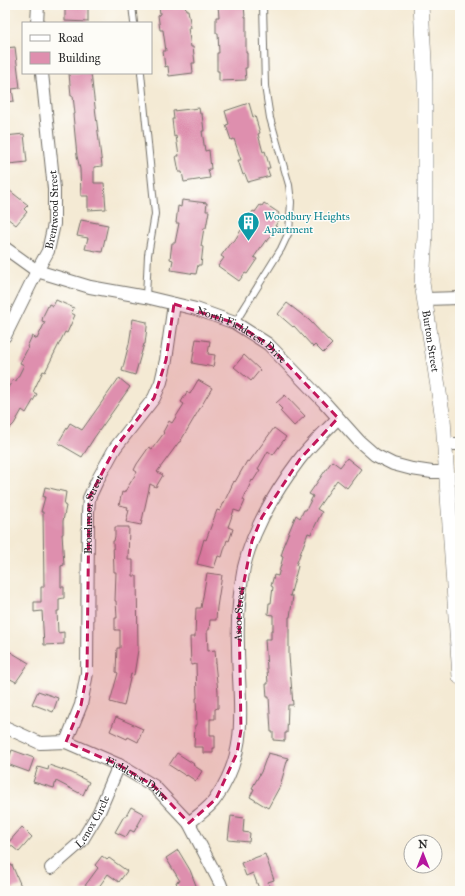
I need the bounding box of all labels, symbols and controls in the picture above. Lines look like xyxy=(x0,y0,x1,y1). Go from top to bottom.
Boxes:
legend xyxy=(22,22,152,74)
text: Road xyxy=(58,31,84,45)
text: Building xyxy=(58,51,101,66)
street label: Brentwood Street xyxy=(43,170,61,251)
building icon: Woodbury Heights Apartment xyxy=(236,209,262,242)
place label: Woodbury Heights Apartment xyxy=(263,210,350,236)
street label: North Fieldcrest Drive xyxy=(195,304,289,367)
street label: Burton Street xyxy=(419,309,442,373)
street label: Broadmoor Street xyxy=(82,472,106,554)
street label: Ascot Street xyxy=(232,586,248,643)
street label: Fieldcrest Drive xyxy=(104,754,171,804)
street label: Lenox Circle xyxy=(73,793,112,851)
north arrow xyxy=(403,834,443,874)
text: N xyxy=(418,838,428,851)

